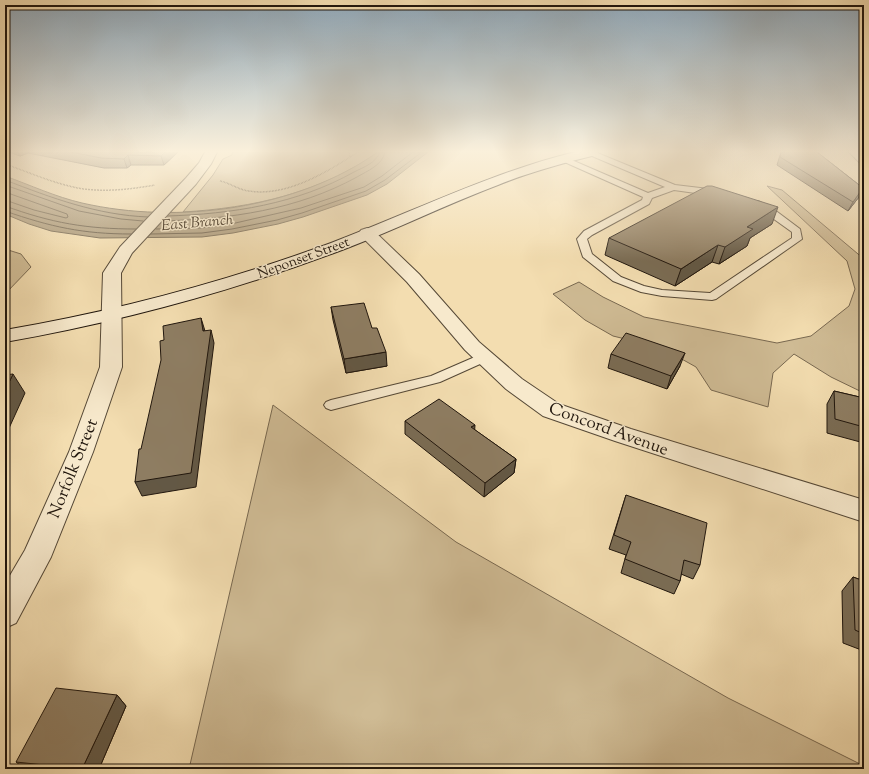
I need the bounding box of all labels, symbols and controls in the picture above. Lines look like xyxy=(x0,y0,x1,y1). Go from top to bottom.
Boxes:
water label: East Branch xyxy=(160,210,235,237)
street label: Neponset Street xyxy=(255,233,353,285)
street label: Concord Avenue xyxy=(545,397,672,463)
street label: Norfolk Street xyxy=(43,415,105,522)

